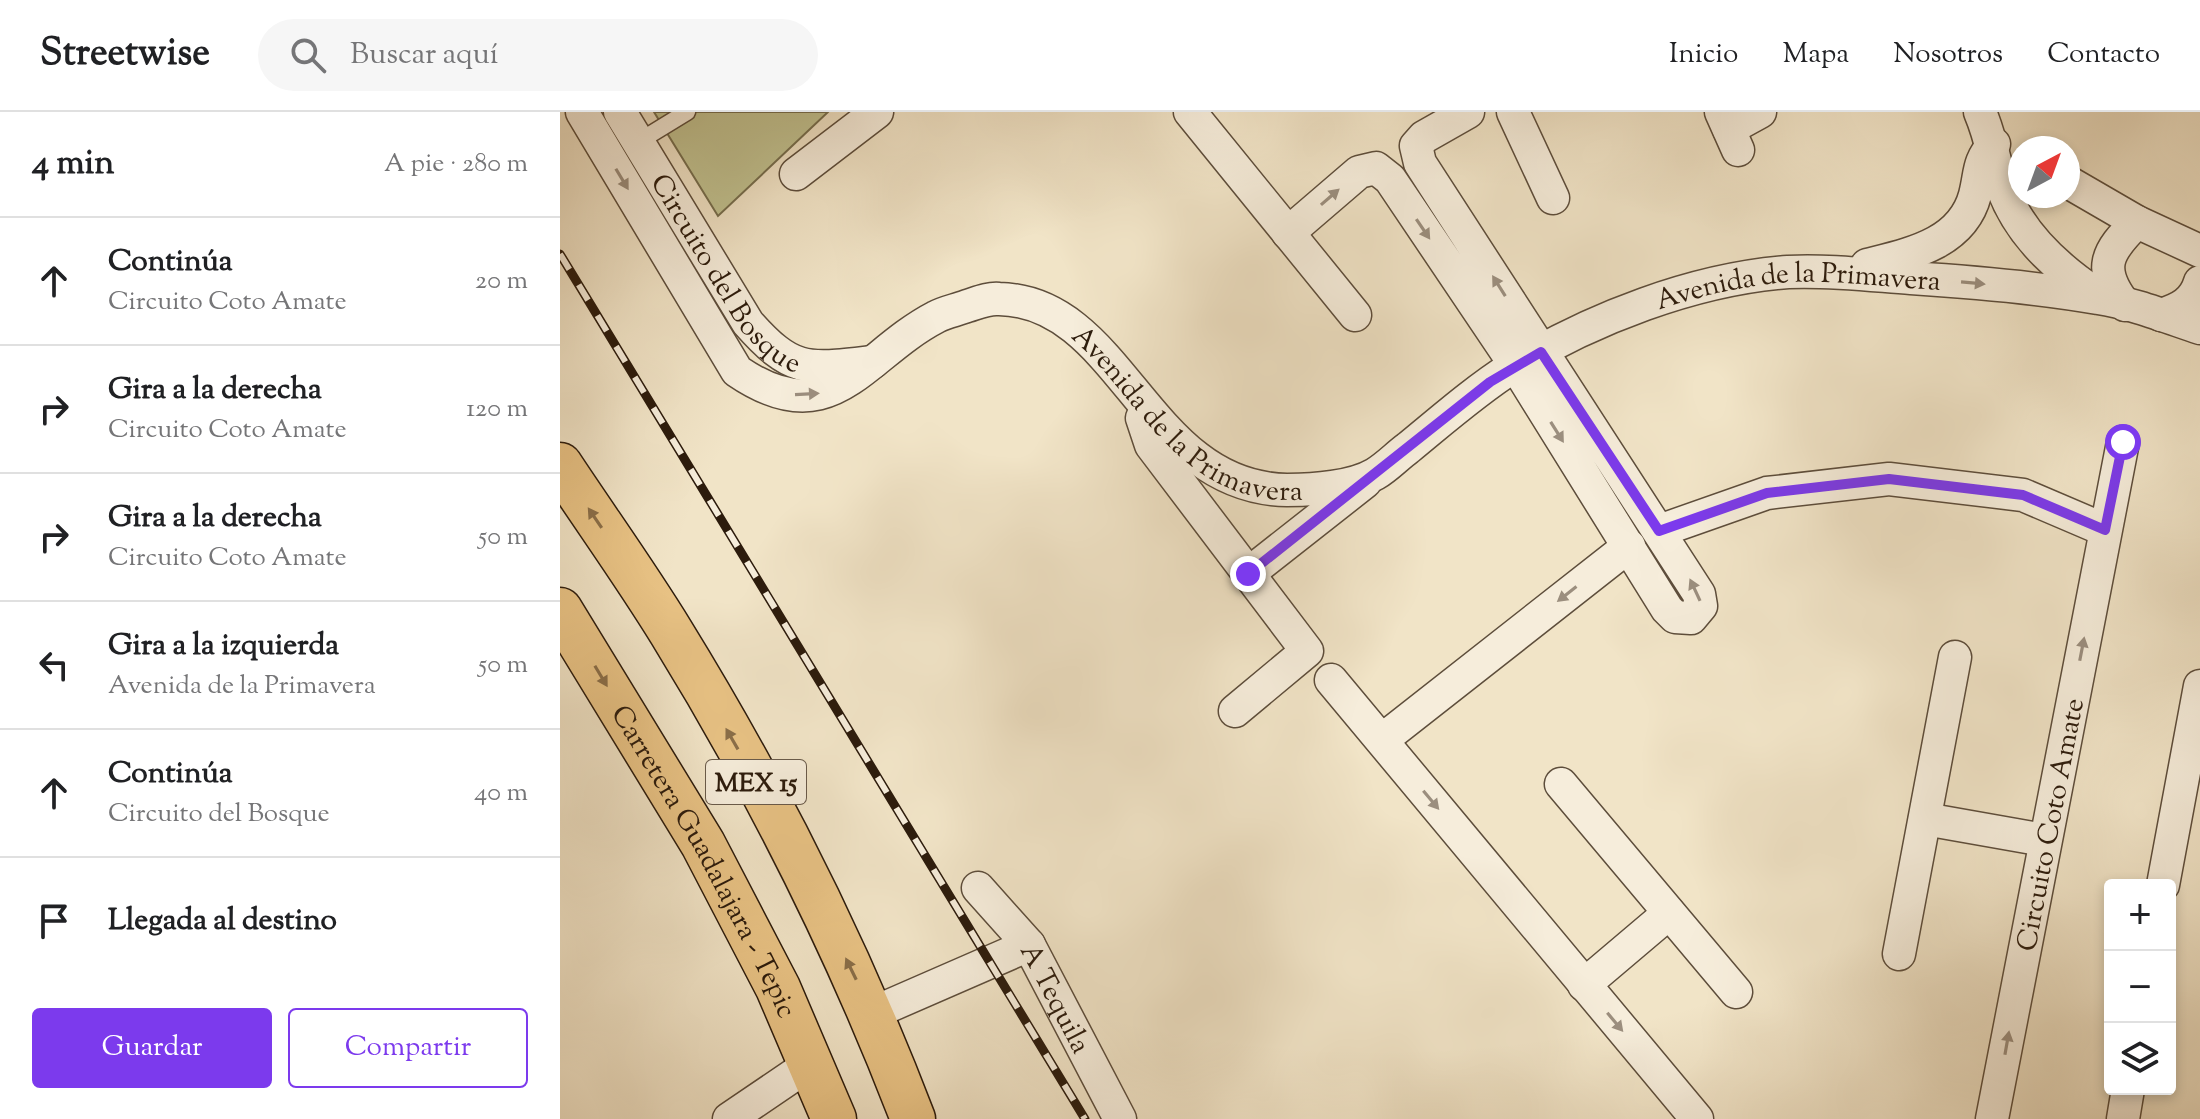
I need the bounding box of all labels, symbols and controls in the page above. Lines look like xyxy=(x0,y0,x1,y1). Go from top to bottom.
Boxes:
search box xyxy=(258,19,818,91)
text: Streetwise xyxy=(40,28,210,82)
icon: search xyxy=(286,33,330,77)
text: Buscar aquí xyxy=(350,34,498,77)
text: Inicio xyxy=(1669,35,1738,75)
text: Mapa xyxy=(1782,35,1849,75)
text: Nosotros xyxy=(1893,35,2003,75)
text: Contacto xyxy=(2047,35,2160,75)
north arrow xyxy=(2008,136,2080,208)
text: 4 min xyxy=(32,140,114,189)
text: A pie · 280 m xyxy=(384,146,528,183)
street label: Circuito del Bosque xyxy=(639,167,806,385)
one-way arrow xyxy=(614,168,628,190)
one-way arrow xyxy=(1320,189,1340,206)
one-way arrow xyxy=(1416,218,1431,239)
text: Continúa xyxy=(108,241,233,284)
street label: Avenida de la Primavera xyxy=(1651,255,1942,322)
icon: ahead xyxy=(32,259,76,303)
text: 20 m xyxy=(475,263,528,300)
one-way arrow xyxy=(1492,275,1506,297)
one-way arrow xyxy=(1961,276,1986,289)
text: Circuito Coto Amate xyxy=(108,284,347,321)
street label: Avenida de la Primavera xyxy=(1062,317,1303,513)
text: Gira a la derecha xyxy=(108,369,322,412)
icon: right xyxy=(32,387,76,431)
one-way arrow xyxy=(795,387,820,400)
text: 120 m xyxy=(466,391,528,428)
text: Circuito Coto Amate xyxy=(108,412,347,449)
one-way arrow xyxy=(1550,421,1565,442)
route start xyxy=(2105,424,2141,460)
text: Gira a la derecha xyxy=(108,497,322,540)
one-way arrow xyxy=(588,507,603,528)
icon: right xyxy=(32,515,76,559)
text: 50 m xyxy=(478,519,528,556)
text: Circuito Coto Amate xyxy=(108,540,347,577)
route end xyxy=(1230,556,1266,592)
one-way arrow xyxy=(1688,579,1702,602)
one-way arrow xyxy=(1557,585,1577,601)
text: Gira a la izquierda xyxy=(108,625,339,668)
one-way arrow xyxy=(2076,637,2088,662)
icon: left xyxy=(32,643,76,687)
text: 50 m xyxy=(478,647,528,684)
one-way arrow xyxy=(594,665,608,687)
text: Avenida de la Primavera xyxy=(108,668,376,705)
street label: Circuito Coto Amate xyxy=(2008,695,2096,955)
street label: Carretera Guadalajara - Tepic xyxy=(600,698,805,1024)
one-way arrow xyxy=(725,727,739,750)
text: Continúa xyxy=(108,753,233,796)
road number: MEX 15 xyxy=(706,760,806,804)
icon: ahead xyxy=(32,771,76,815)
text: 40 m xyxy=(474,775,528,812)
one-way arrow xyxy=(1422,790,1439,810)
text: Circuito del Bosque xyxy=(108,796,330,833)
map controls xyxy=(2104,879,2176,1095)
button: + xyxy=(2104,879,2176,951)
icon: arrive xyxy=(32,899,76,943)
text: Llegada al destino xyxy=(108,900,337,943)
street label: A Tequila xyxy=(1009,937,1099,1061)
button: − xyxy=(2104,951,2176,1023)
one-way arrow xyxy=(844,958,858,981)
button: Guardar xyxy=(32,1008,272,1088)
button: Compartir xyxy=(288,1008,528,1088)
one-way arrow xyxy=(1606,1012,1623,1032)
button: layers xyxy=(2104,1023,2176,1095)
one-way arrow xyxy=(2002,1030,2014,1055)

